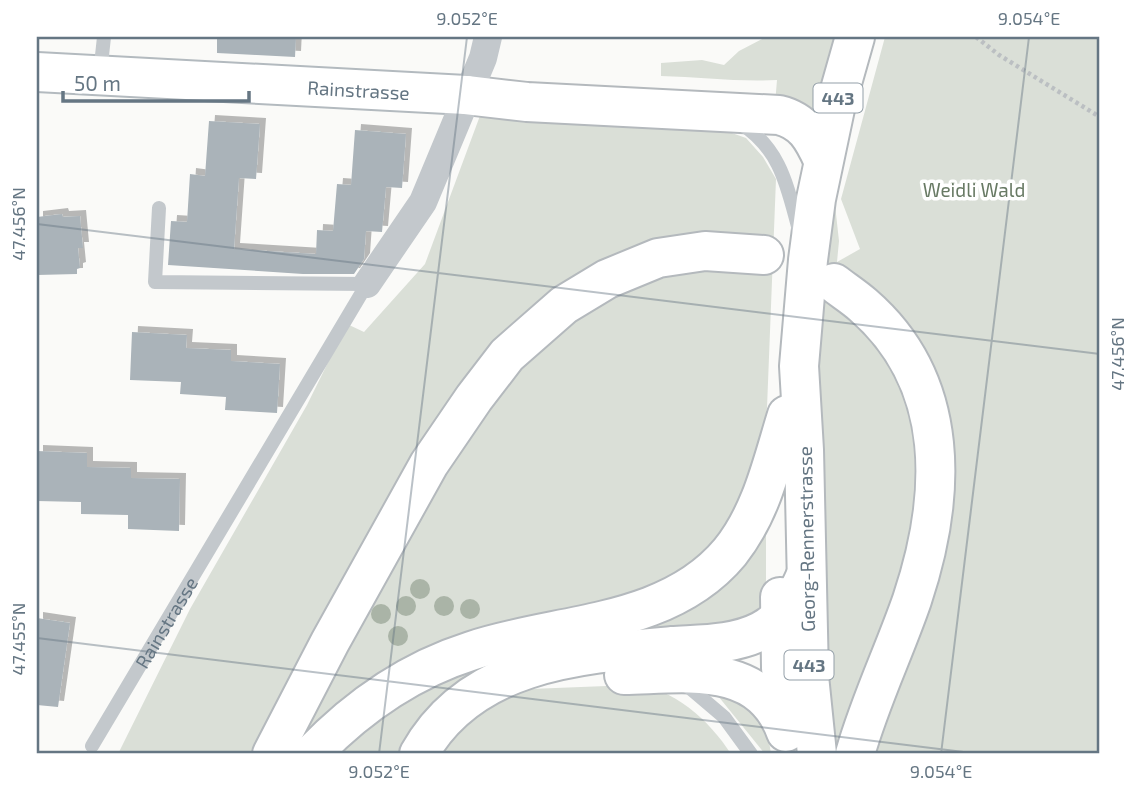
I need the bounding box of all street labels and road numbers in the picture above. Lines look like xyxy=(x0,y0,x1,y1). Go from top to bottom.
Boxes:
street label: Rainstrasse xyxy=(307,75,410,103)
road number: 443 xyxy=(814,84,862,113)
street label: Georg-Rennerstrasse xyxy=(793,446,819,632)
street label: Rainstrasse xyxy=(130,572,202,672)
road number: 443 xyxy=(784,650,834,680)

